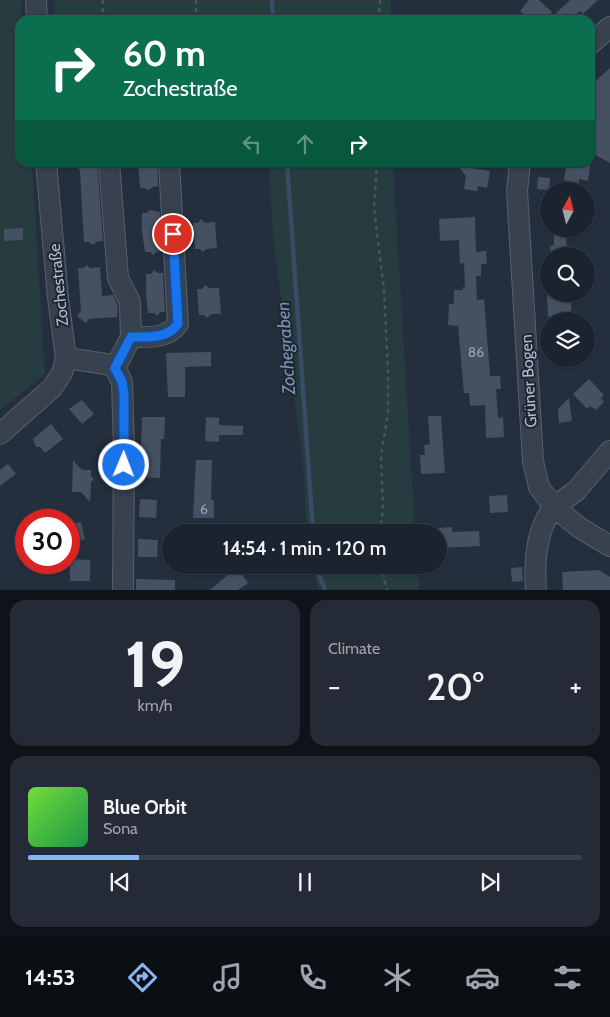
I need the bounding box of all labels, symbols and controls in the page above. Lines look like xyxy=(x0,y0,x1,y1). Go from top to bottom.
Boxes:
text: 60 m xyxy=(123,32,206,75)
icon: right xyxy=(40,35,105,100)
text: Zochestraße xyxy=(123,75,237,102)
icon: left xyxy=(238,130,266,158)
icon: ahead xyxy=(291,130,319,158)
icon: right xyxy=(344,130,372,158)
north arrow xyxy=(540,182,595,238)
map controls xyxy=(540,182,595,367)
pin xyxy=(152,213,194,255)
icon: arrive xyxy=(159,220,187,248)
street label: Zochestraße xyxy=(45,243,72,327)
button: search xyxy=(540,247,595,302)
water label: Zochegraben xyxy=(272,301,300,396)
button: layers xyxy=(540,312,595,367)
street label: Grüner Bogen xyxy=(517,334,540,428)
house number: 86 xyxy=(468,343,484,361)
position arrow xyxy=(97,438,149,490)
house number: 6 xyxy=(200,500,208,518)
speed limit sign: 30 xyxy=(15,509,80,574)
text: 14:54 · 1 min · 120 m xyxy=(223,537,386,560)
text: 19 xyxy=(125,624,185,703)
text: Climate xyxy=(328,639,380,658)
text: 20° xyxy=(426,663,484,710)
text: − xyxy=(328,669,340,703)
text: + xyxy=(570,669,582,703)
text: km/h xyxy=(137,696,173,715)
text: Blue Orbit xyxy=(103,796,187,819)
text: Sona xyxy=(103,819,138,838)
icon: previous xyxy=(106,868,134,896)
icon: pause xyxy=(291,868,319,896)
icon: next xyxy=(476,868,504,896)
icon: directions xyxy=(125,960,160,995)
icon: music xyxy=(210,960,245,995)
icon: phone xyxy=(295,960,330,995)
icon: climate xyxy=(380,960,415,995)
icon: car xyxy=(465,960,500,995)
icon: filters xyxy=(550,960,585,995)
text: 14:53 xyxy=(25,964,75,991)

